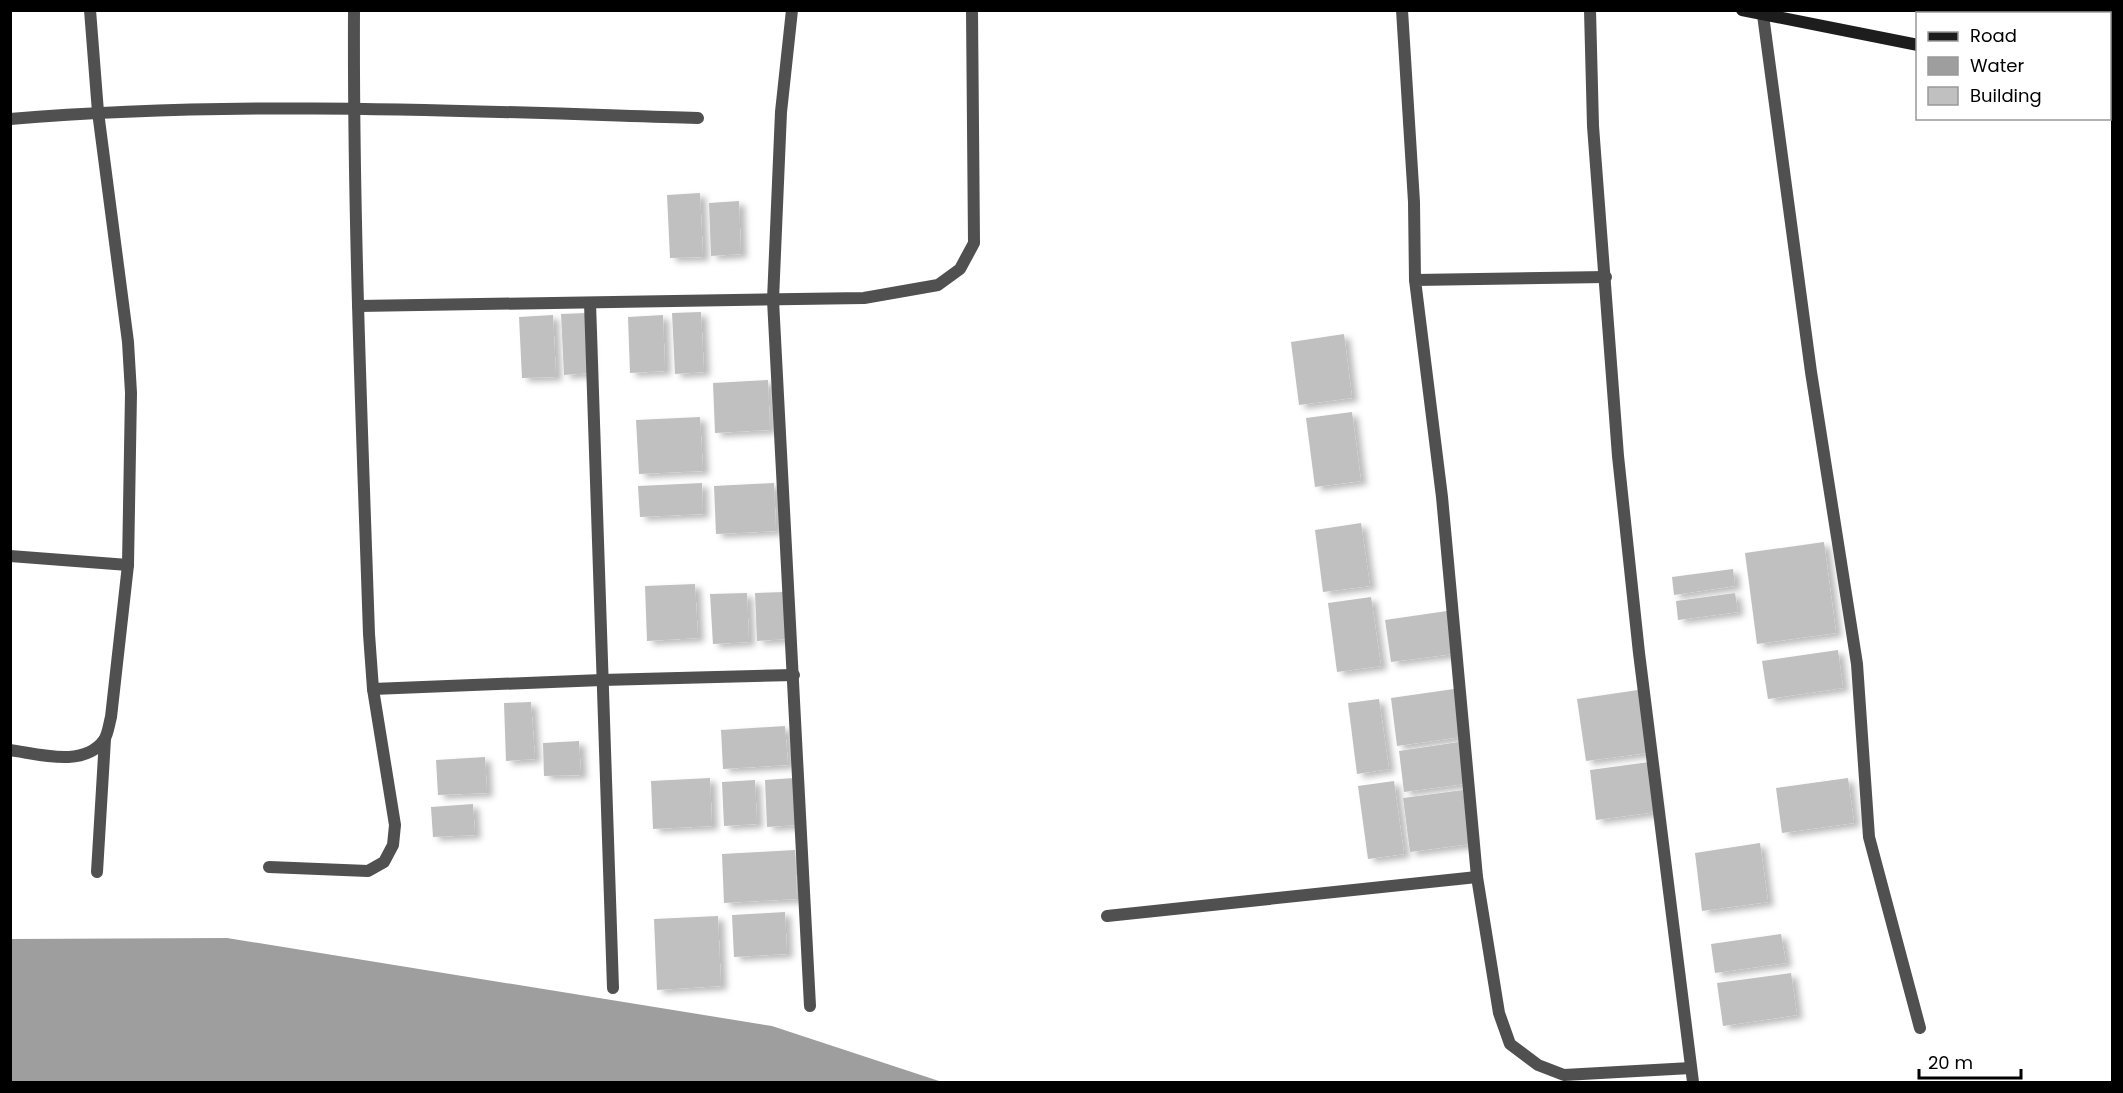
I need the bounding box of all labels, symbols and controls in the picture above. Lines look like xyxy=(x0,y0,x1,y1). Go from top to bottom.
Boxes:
legend xyxy=(1916,12,2111,120)
text: Road xyxy=(1970,23,2017,48)
text: Water xyxy=(1970,53,2024,78)
text: Building xyxy=(1970,83,2042,108)
scale bar xyxy=(1919,1042,2021,1080)
text: 20 m xyxy=(1928,1050,1973,1075)

